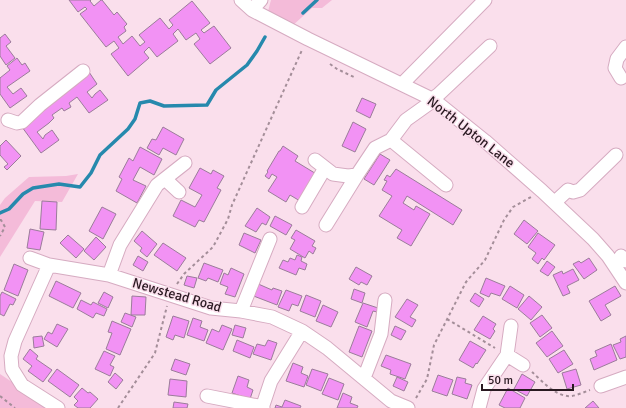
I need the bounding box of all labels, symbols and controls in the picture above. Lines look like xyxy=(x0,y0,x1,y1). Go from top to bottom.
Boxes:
street label: North Upton Lane xyxy=(424,93,518,171)
street label: Newstead Road xyxy=(130,274,224,316)
scale bar xyxy=(482,366,573,392)
text: 50 m xyxy=(488,373,513,388)

